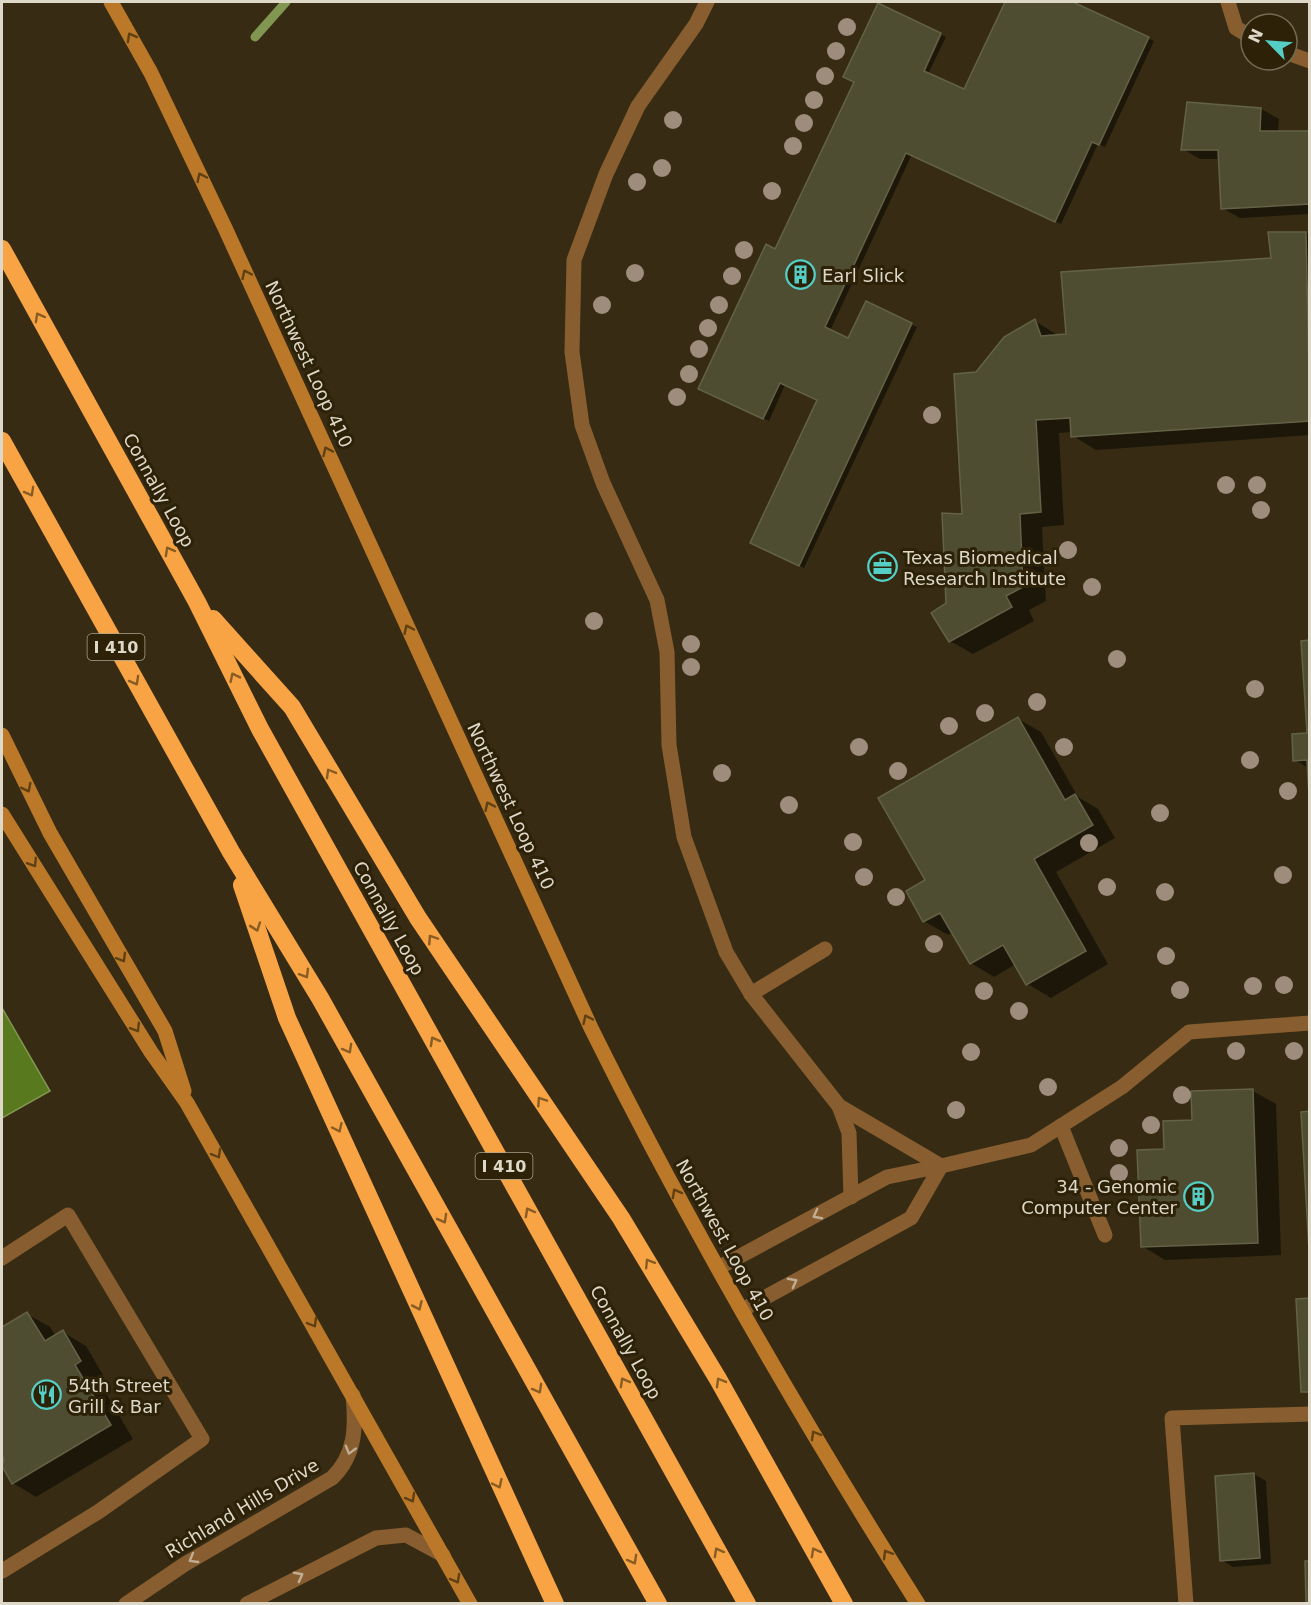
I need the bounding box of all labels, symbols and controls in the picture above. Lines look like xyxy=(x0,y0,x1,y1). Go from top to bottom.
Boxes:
north arrow xyxy=(1239,12,1299,72)
text: N xyxy=(1244,26,1267,46)
one-way arrow xyxy=(127,33,138,44)
one-way arrow xyxy=(197,173,209,184)
building icon: Earl Slick xyxy=(785,259,817,291)
place label: Earl Slick xyxy=(822,265,905,286)
one-way arrow xyxy=(242,269,254,280)
street label: Northwest Loop 410 xyxy=(261,277,357,451)
one-way arrow xyxy=(35,313,47,323)
street label: Connally Loop xyxy=(119,429,199,551)
one-way arrow xyxy=(323,447,335,458)
one-way arrow xyxy=(23,486,34,497)
one-way arrow xyxy=(165,546,176,557)
place label: Texas Biomedical Research Institute xyxy=(902,547,1066,589)
office icon: Texas Biomedical Research Institute xyxy=(866,551,898,583)
one-way arrow xyxy=(404,624,416,635)
road number: I 410 xyxy=(88,634,144,660)
one-way arrow xyxy=(230,672,242,683)
one-way arrow xyxy=(128,675,140,685)
street label: Northwest Loop 410 xyxy=(463,719,559,893)
one-way arrow xyxy=(326,769,337,779)
one-way arrow xyxy=(20,782,31,792)
one-way arrow xyxy=(484,801,496,812)
one-way arrow xyxy=(25,857,37,867)
street label: Connally Loop xyxy=(349,857,429,979)
one-way arrow xyxy=(249,921,262,932)
one-way arrow xyxy=(428,935,439,946)
one-way arrow xyxy=(115,952,126,962)
one-way arrow xyxy=(297,968,309,978)
one-way arrow xyxy=(583,1015,595,1026)
one-way arrow xyxy=(128,1022,139,1033)
one-way arrow xyxy=(430,1037,441,1047)
one-way arrow xyxy=(341,1043,352,1053)
one-way arrow xyxy=(537,1096,548,1107)
one-way arrow xyxy=(330,1122,342,1133)
one-way arrow xyxy=(209,1147,221,1158)
road number: I 410 xyxy=(476,1153,532,1179)
street label: Northwest Loop 410 xyxy=(672,1156,778,1324)
place label: 34 - Genomic Computer Center xyxy=(1021,1176,1178,1218)
building icon: 34 - Genomic Computer Center xyxy=(1182,1180,1214,1212)
one-way arrow xyxy=(672,1189,683,1199)
one-way arrow xyxy=(525,1207,536,1218)
one-way arrow xyxy=(813,1208,824,1219)
one-way arrow xyxy=(436,1213,447,1223)
one-way arrow xyxy=(645,1259,657,1269)
one-way arrow xyxy=(787,1278,797,1289)
street label: Connally Loop xyxy=(586,1281,666,1403)
one-way arrow xyxy=(411,1300,423,1311)
one-way arrow xyxy=(306,1317,317,1327)
place label: 54th Street Grill & Bar xyxy=(68,1375,170,1417)
one-way arrow xyxy=(619,1378,631,1388)
one-way arrow xyxy=(716,1378,727,1388)
restaurant icon: 54th Street Grill & Bar xyxy=(31,1379,63,1411)
one-way arrow xyxy=(531,1383,542,1394)
one-way arrow xyxy=(811,1431,822,1441)
one-way arrow xyxy=(345,1444,357,1455)
street label: Richland Hills Drive xyxy=(162,1454,322,1562)
one-way arrow xyxy=(491,1477,503,1488)
one-way arrow xyxy=(404,1492,416,1503)
one-way arrow xyxy=(714,1548,725,1559)
one-way arrow xyxy=(811,1548,822,1559)
one-way arrow xyxy=(882,1550,894,1560)
one-way arrow xyxy=(189,1552,199,1564)
one-way arrow xyxy=(626,1554,637,1564)
one-way arrow xyxy=(293,1572,303,1583)
one-way arrow xyxy=(449,1573,460,1584)

